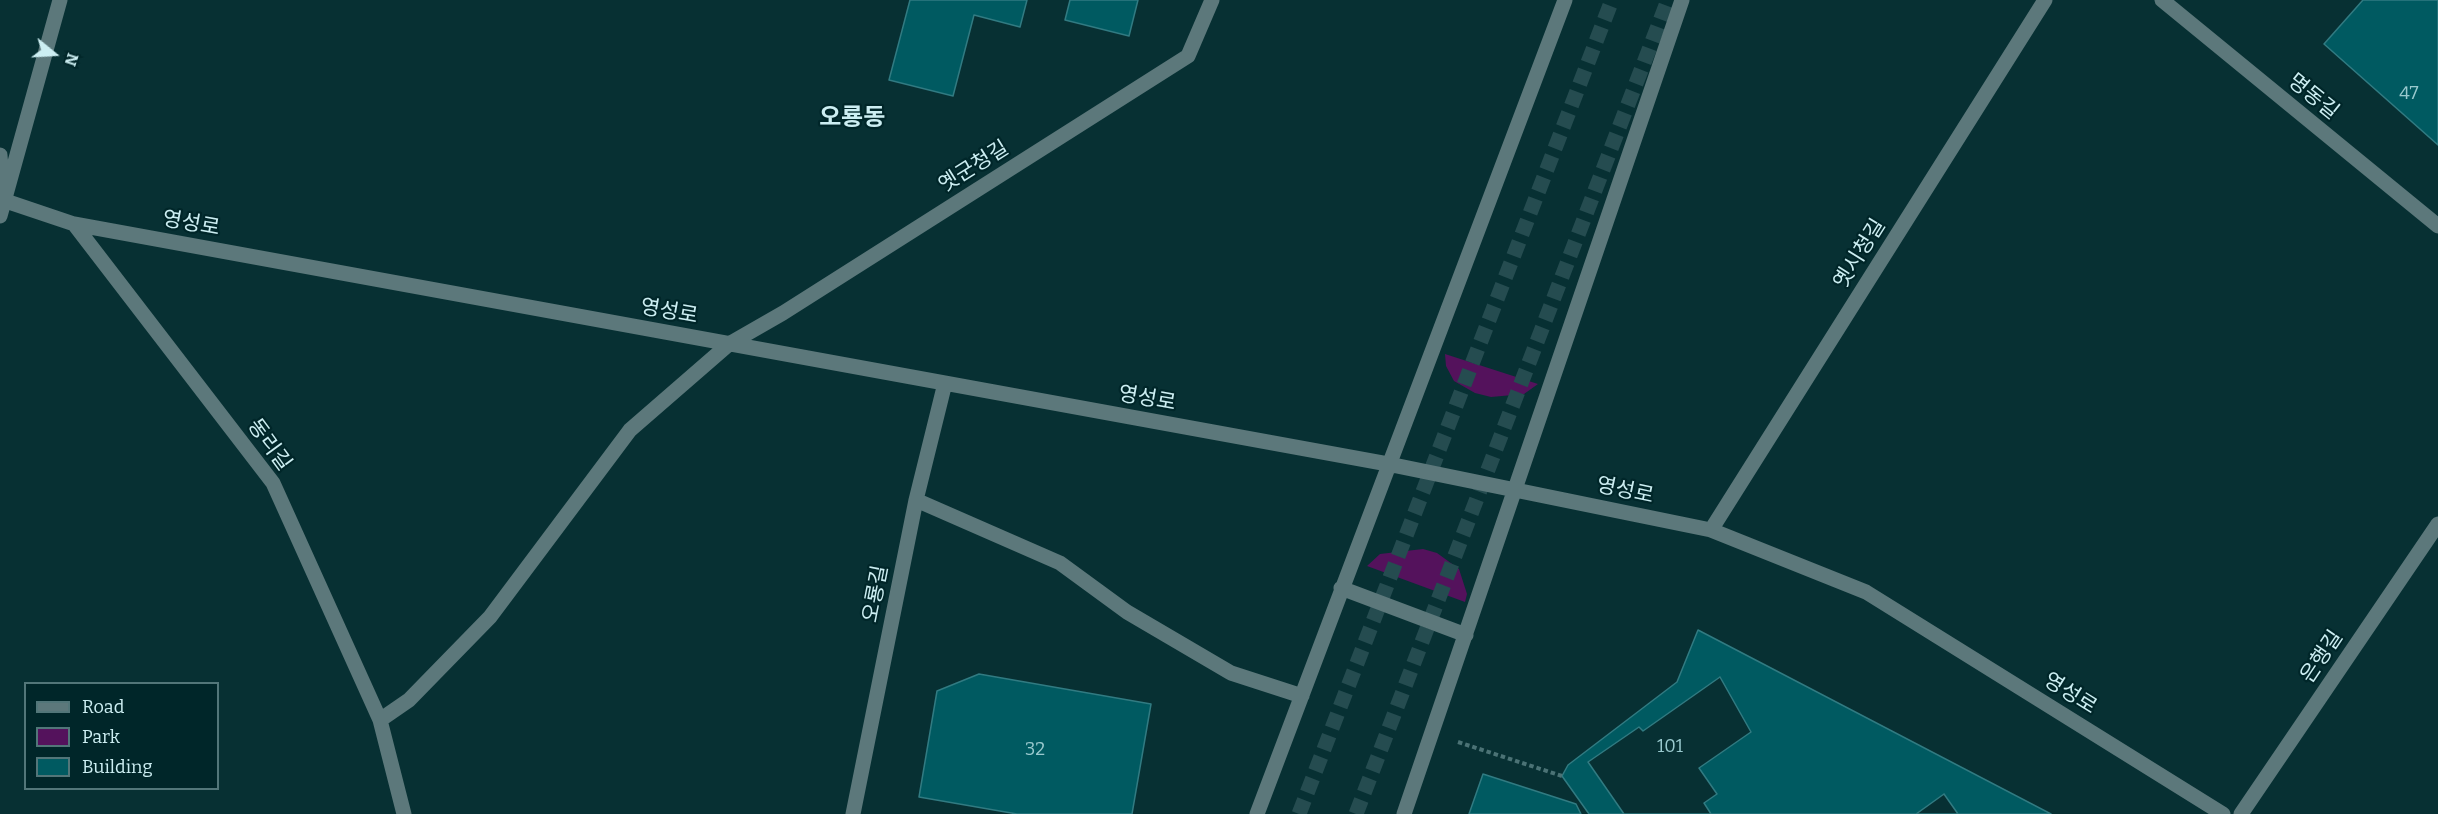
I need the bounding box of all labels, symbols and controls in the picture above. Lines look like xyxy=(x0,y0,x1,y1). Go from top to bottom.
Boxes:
north arrow xyxy=(24,24,84,84)
text: N xyxy=(61,51,83,69)
street label: 명동길 xyxy=(2283,69,2343,125)
house number: 47 xyxy=(2399,83,2419,105)
district label: 오룡동 xyxy=(819,104,885,132)
street label: 옛군청길 xyxy=(935,136,1013,198)
street label: 영성로 xyxy=(160,207,222,241)
street label: 옛시청길 xyxy=(1829,215,1891,293)
street label: 영성로 xyxy=(638,295,700,329)
street label: 영성로 xyxy=(1116,382,1178,416)
street label: 동리길 xyxy=(242,414,296,476)
street label: 영성로 xyxy=(1594,473,1656,509)
street label: 오룡길 xyxy=(858,563,894,625)
street label: 은행길 xyxy=(2295,626,2349,688)
street label: 영성로 xyxy=(2039,668,2101,720)
legend xyxy=(24,682,219,790)
text: Road xyxy=(82,696,124,718)
text: Park xyxy=(82,726,120,748)
house number: 101 xyxy=(1657,736,1683,758)
house number: 32 xyxy=(1025,739,1045,761)
text: Building xyxy=(82,756,153,778)

